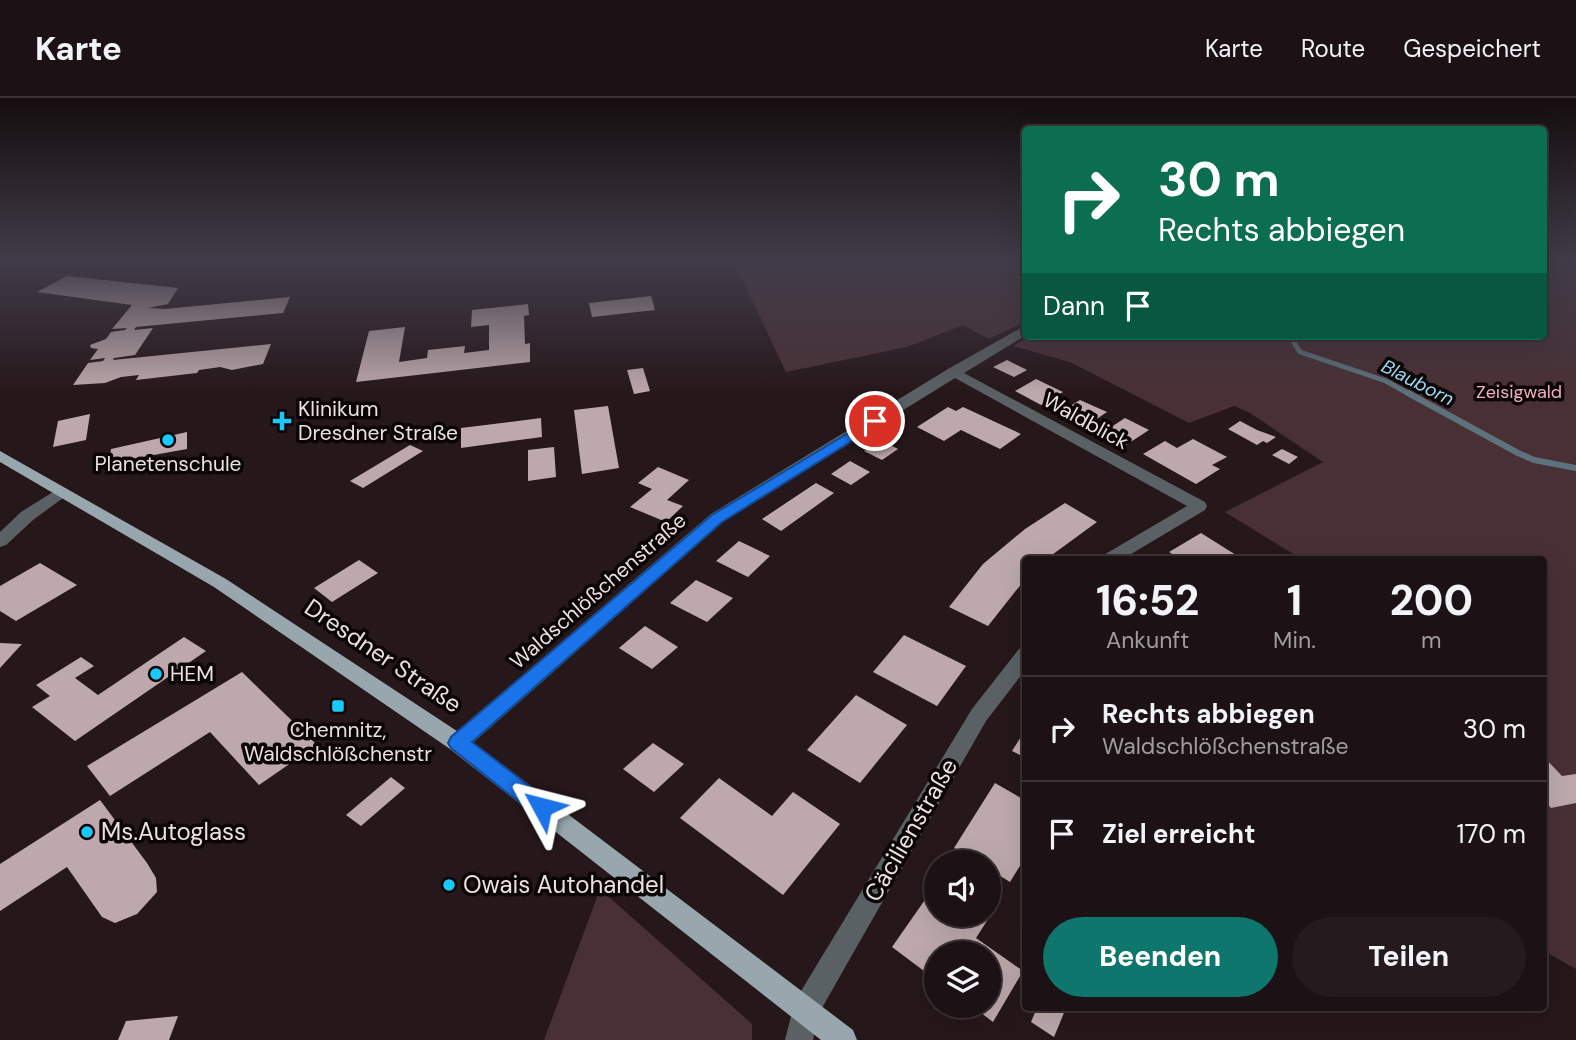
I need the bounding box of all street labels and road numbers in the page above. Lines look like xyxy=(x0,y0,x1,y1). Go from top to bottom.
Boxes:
street label: Waldblick xyxy=(1038,386,1134,456)
street label: Waldschlößchenstraße xyxy=(504,507,692,675)
street label: Dresdner Straße xyxy=(299,592,468,720)
street label: Cäcilienstraße xyxy=(857,753,964,907)

